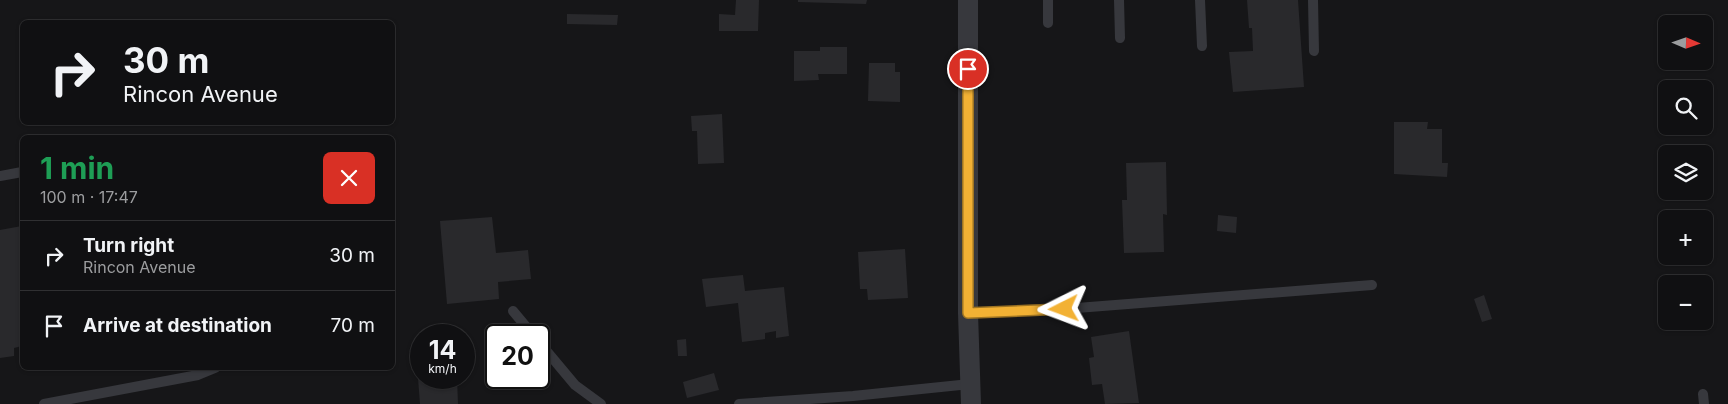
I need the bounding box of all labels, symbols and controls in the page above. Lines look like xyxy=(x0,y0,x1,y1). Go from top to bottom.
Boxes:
north arrow xyxy=(1658,15,1712,70)
map controls xyxy=(1658,15,1713,330)
text: 30 m xyxy=(123,39,209,81)
icon: right xyxy=(40,40,105,105)
pin xyxy=(947,48,989,90)
icon: arrive xyxy=(954,55,982,83)
button: search xyxy=(1658,80,1713,135)
text: Rincon Avenue xyxy=(123,81,278,107)
button: layers xyxy=(1658,145,1713,200)
text: 1 min xyxy=(40,150,114,186)
button: close xyxy=(323,152,375,204)
text: 100 m · 17:47 xyxy=(40,187,138,207)
button: + xyxy=(1658,210,1713,265)
text: Turn right xyxy=(83,234,174,257)
icon: right xyxy=(40,242,68,270)
text: 30 m xyxy=(329,244,375,267)
text: Rincon Avenue xyxy=(83,257,196,277)
button: − xyxy=(1658,275,1713,330)
position arrow xyxy=(1037,282,1089,334)
icon: arrive xyxy=(40,312,68,340)
text: Arrive at destination xyxy=(83,314,272,337)
text: 70 m xyxy=(331,314,375,337)
speed limit sign: 20 xyxy=(485,324,550,389)
text: 14 xyxy=(429,335,456,365)
text: km/h xyxy=(428,361,457,376)

